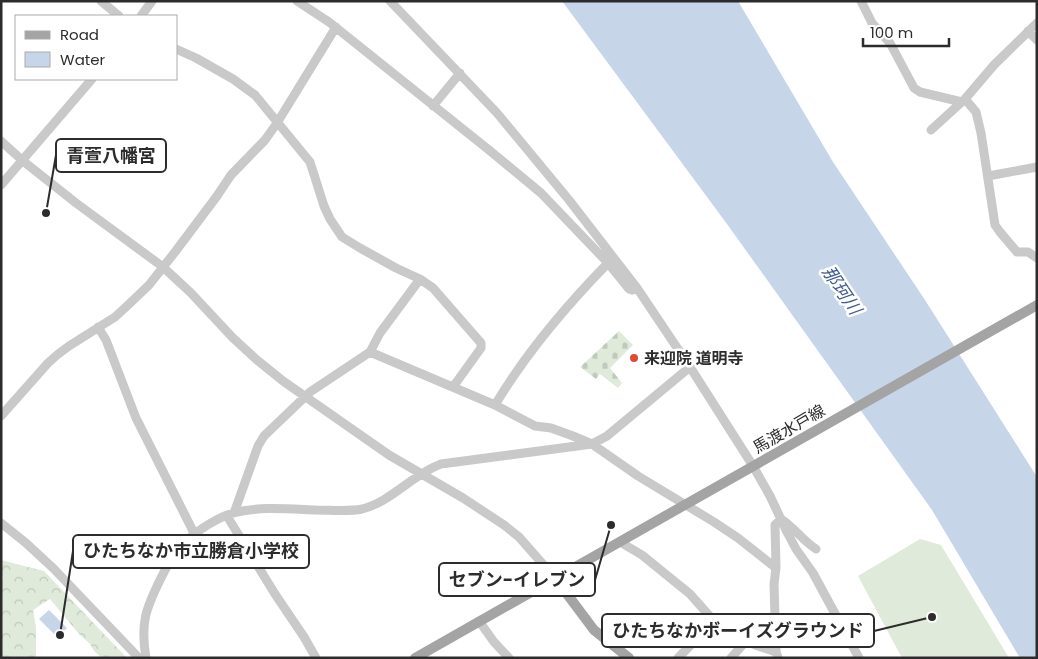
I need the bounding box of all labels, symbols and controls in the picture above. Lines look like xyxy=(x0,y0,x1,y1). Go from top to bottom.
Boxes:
legend xyxy=(15,15,178,80)
scale bar xyxy=(863,15,949,47)
text: 100 m xyxy=(870,22,913,43)
text: Road xyxy=(60,24,99,45)
text: Water xyxy=(60,49,106,70)
callout: 青萱八幡宮 xyxy=(56,139,166,172)
text: 青萱八幡宮 xyxy=(66,143,156,168)
water label: 那珂川 xyxy=(817,261,869,321)
place label: 来迎院 道明寺 xyxy=(644,347,743,370)
marker: 来迎院 道明寺 xyxy=(628,352,640,364)
street label: 馬渡水戸線 xyxy=(749,399,829,459)
callout: ひたちなか市立勝倉小学校 xyxy=(73,535,309,568)
text: ひたちなか市立勝倉小学校 xyxy=(83,538,299,563)
callout: セブン-イレブン xyxy=(439,563,595,596)
text: セブン-イレブン xyxy=(449,567,585,592)
callout: ひたちなかボーイズグラウンド xyxy=(602,614,874,647)
text: ひたちなかボーイズグラウンド xyxy=(612,618,864,643)

